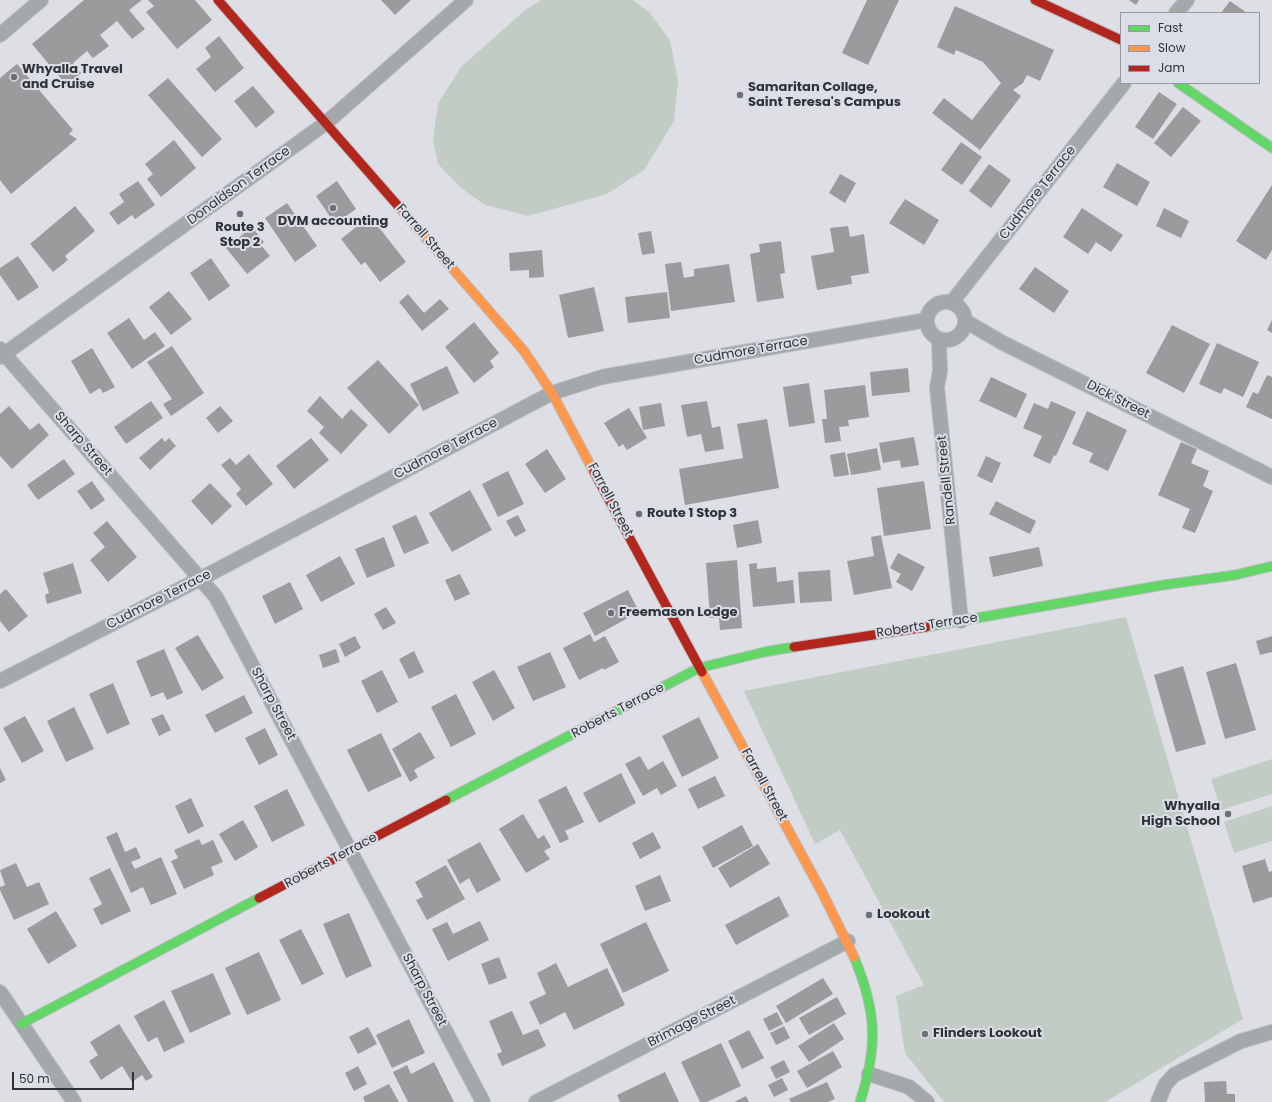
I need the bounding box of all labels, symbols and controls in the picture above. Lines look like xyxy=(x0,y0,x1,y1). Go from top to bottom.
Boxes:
legend xyxy=(1120,12,1260,84)
text: Fast xyxy=(1158,19,1183,36)
text: Slow xyxy=(1158,39,1186,56)
text: Jam xyxy=(1158,59,1185,76)
place label: Whyalla Travel and Cruise xyxy=(22,62,123,93)
marker: Whyalla Travel and Cruise xyxy=(9,72,19,82)
place label: Samaritan Collage, Saint Teresa's Campus xyxy=(748,80,901,111)
marker: Samaritan Collage, Saint Teresa's Campus xyxy=(735,90,745,100)
street label: Cudmore Terrace xyxy=(997,143,1079,243)
street label: Donaldson Terrace xyxy=(185,144,293,228)
street label: Farrell Street xyxy=(393,201,457,273)
marker: DVM accounting xyxy=(328,203,338,213)
marker: Route 3 Stop 2 xyxy=(235,209,245,219)
place label: DVM accounting xyxy=(278,214,388,230)
place label: Route 3 Stop 2 xyxy=(215,220,265,251)
street label: Cudmore Terrace xyxy=(693,333,809,369)
street label: Dick Street xyxy=(1084,377,1152,423)
street label: Sharp Street xyxy=(51,409,115,479)
street label: Cudmore Terrace xyxy=(392,415,500,483)
street label: Randell Street xyxy=(935,435,959,525)
street label: Farrell Street xyxy=(584,461,636,539)
place label: Route 1 Stop 3 xyxy=(647,506,737,522)
marker: Route 1 Stop 3 xyxy=(634,509,644,519)
street label: Cudmore Terrace xyxy=(104,567,214,633)
place label: Freemason Lodge xyxy=(619,605,737,621)
marker: Freemason Lodge xyxy=(606,608,616,618)
street label: Roberts Terrace xyxy=(875,610,979,642)
street label: Sharp Street xyxy=(247,665,299,743)
street label: Roberts Terrace xyxy=(569,680,667,742)
street label: Farrell Street xyxy=(738,746,790,824)
place label: Whyalla High School xyxy=(1141,799,1220,830)
marker: Whyalla High School xyxy=(1223,809,1233,819)
street label: Roberts Terrace xyxy=(282,830,380,892)
place label: Lookout xyxy=(877,907,930,923)
marker: Lookout xyxy=(864,910,874,920)
street label: Sharp Street xyxy=(398,951,450,1029)
street label: Brimage Street xyxy=(645,993,739,1051)
place label: Flinders Lookout xyxy=(933,1026,1042,1042)
marker: Flinders Lookout xyxy=(920,1029,930,1039)
scale bar xyxy=(14,1064,136,1090)
text: 50 m xyxy=(19,1070,50,1087)

